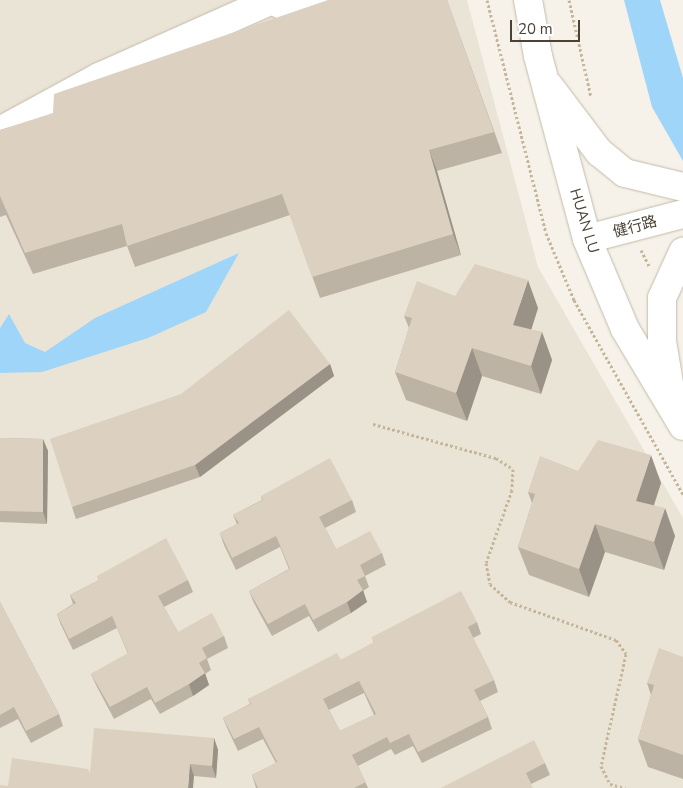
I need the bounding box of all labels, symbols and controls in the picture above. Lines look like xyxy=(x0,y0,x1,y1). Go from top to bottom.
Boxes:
scale bar xyxy=(513,10,583,42)
text: 20 m xyxy=(518,19,553,39)
street label: HUAN LU xyxy=(566,186,602,256)
street label: 健行路 xyxy=(611,212,659,242)

